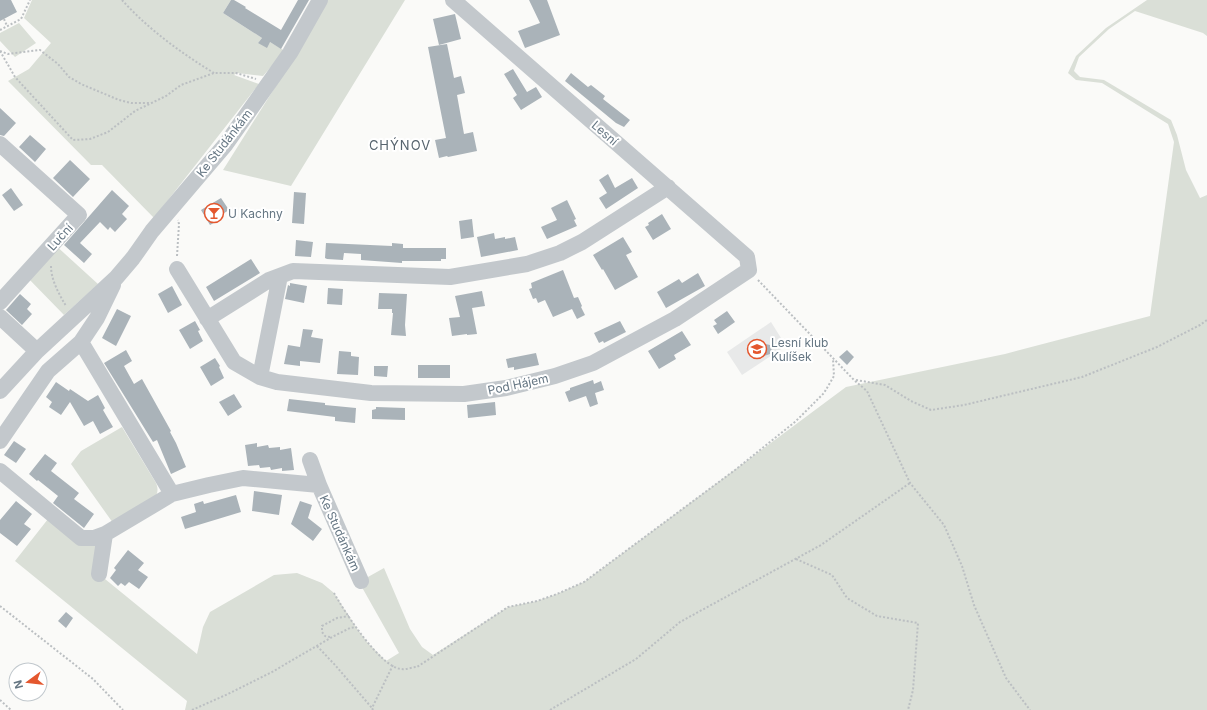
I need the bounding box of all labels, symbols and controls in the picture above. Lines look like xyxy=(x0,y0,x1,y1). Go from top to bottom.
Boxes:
street label: Ke Studánkám xyxy=(193,106,255,180)
street label: Lesní xyxy=(589,117,621,149)
district label: CHÝNOV xyxy=(369,137,431,153)
bar icon: U Kachny xyxy=(203,202,225,224)
place label: U Kachny xyxy=(228,206,283,221)
street label: Luční xyxy=(44,220,76,253)
place label: Lesní klub Kulíšek xyxy=(771,335,828,364)
school or university icon: Lesní klub Kulíšek xyxy=(746,338,768,360)
street label: Pod Hájem xyxy=(486,370,550,398)
street label: Ke Studánkám xyxy=(317,493,363,573)
north arrow xyxy=(8,662,48,702)
text: N xyxy=(10,679,26,690)

